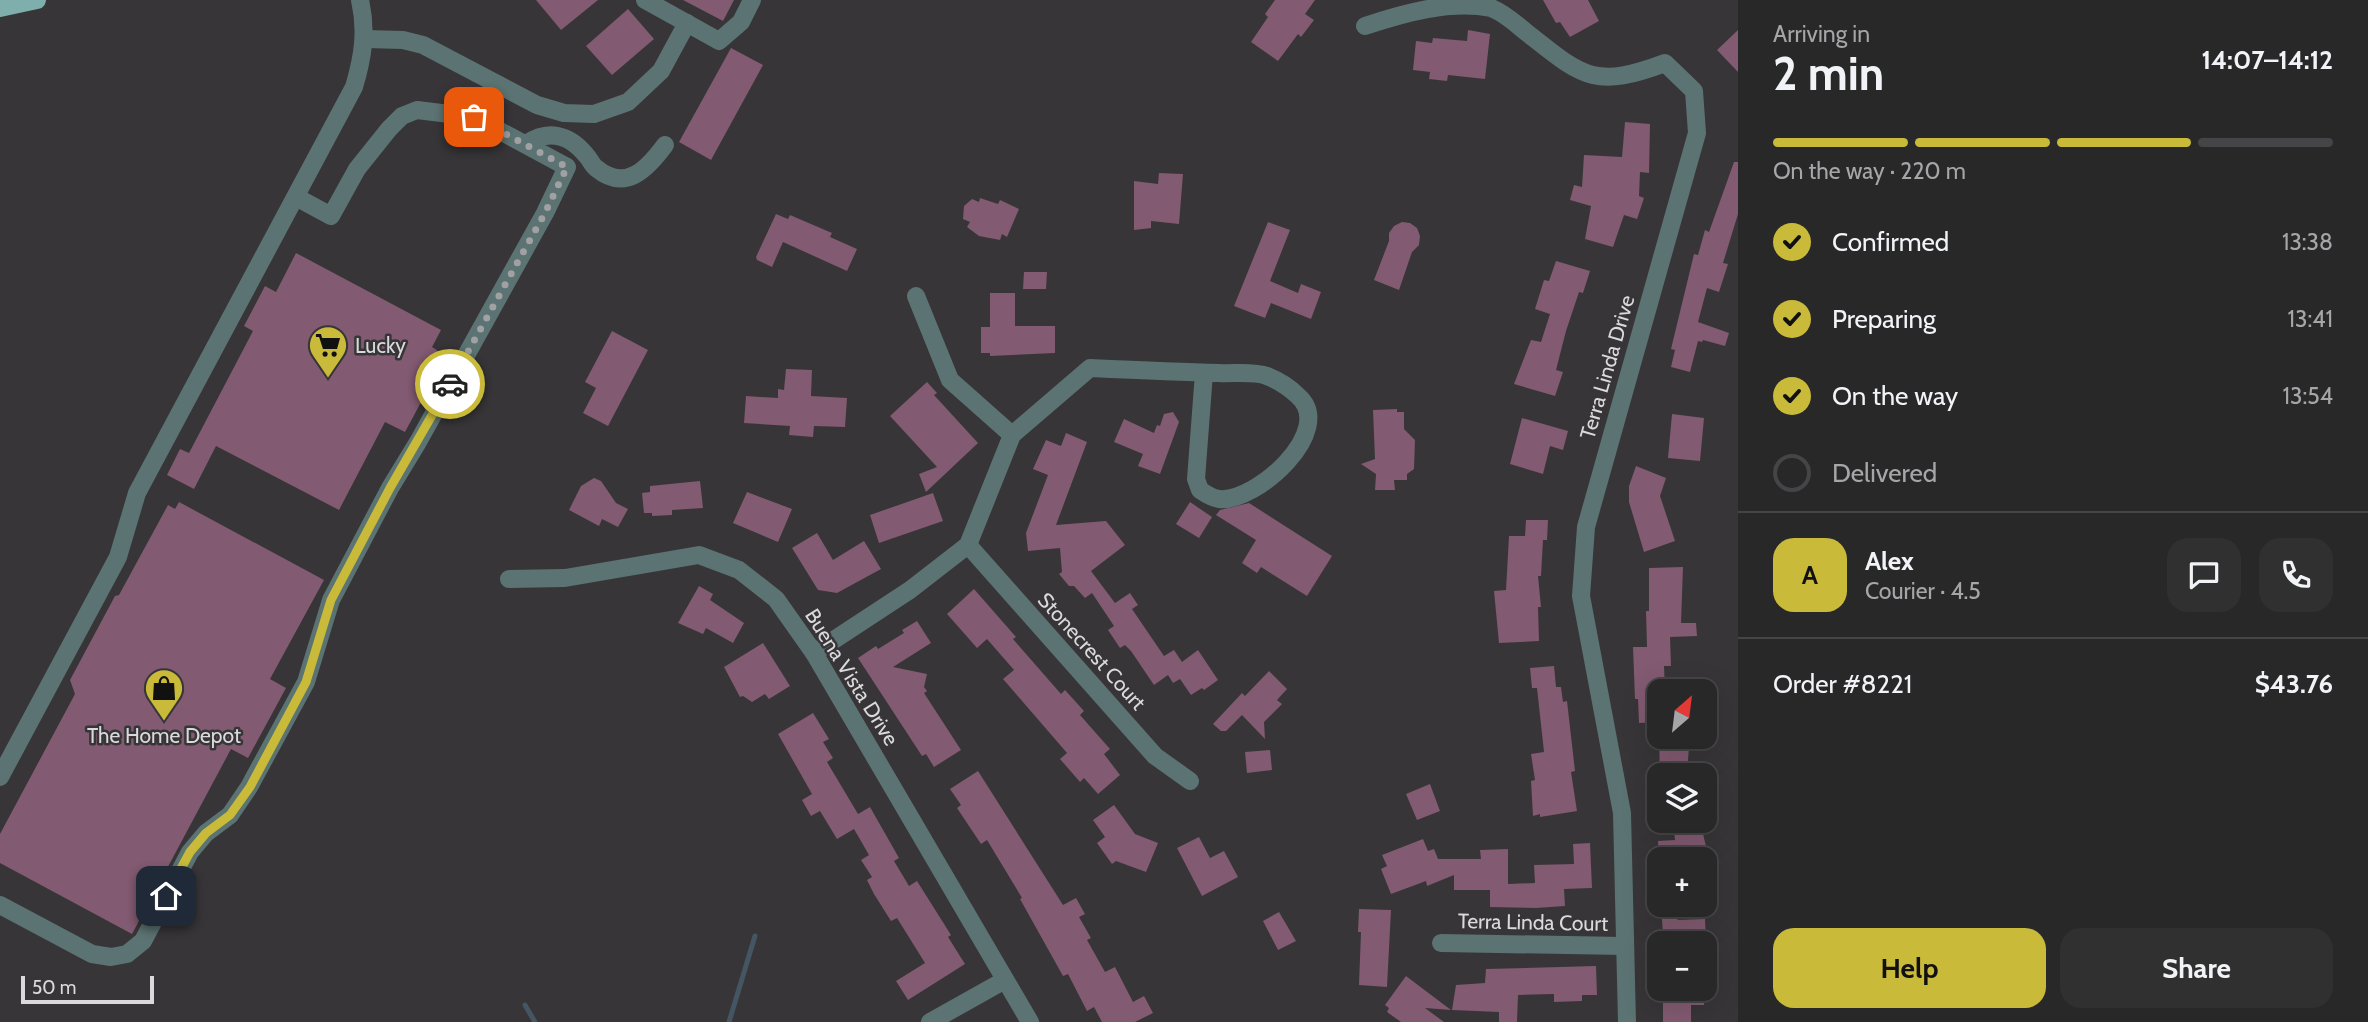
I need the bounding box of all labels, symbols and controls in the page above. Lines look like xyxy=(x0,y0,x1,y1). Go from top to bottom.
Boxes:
text: Arriving in xyxy=(1773,20,1870,48)
text: 14:07–14:12 xyxy=(2201,44,2333,76)
text: 2 min xyxy=(1773,46,1884,102)
pin xyxy=(444,87,504,147)
icon: bag xyxy=(455,98,493,136)
text: On the way · 220 m xyxy=(1773,157,1966,185)
icon: check xyxy=(1773,223,1811,261)
text: Confirmed xyxy=(1832,226,1949,258)
text: 13:38 xyxy=(2282,228,2333,256)
street label: Terra Linda Drive xyxy=(1575,292,1640,442)
icon: check xyxy=(1773,300,1811,338)
text: Preparing xyxy=(1832,303,1936,335)
text: 13:41 xyxy=(2287,305,2333,333)
supermarket icon: Lucky xyxy=(307,324,349,379)
place label: Lucky xyxy=(355,333,406,358)
courier xyxy=(415,349,485,419)
icon: car xyxy=(431,365,469,403)
icon: check xyxy=(1773,377,1811,415)
text: On the way xyxy=(1832,380,1958,412)
text: 13:54 xyxy=(2283,382,2333,410)
text: Delivered xyxy=(1832,457,1937,489)
button: chat xyxy=(2167,538,2241,612)
button: phone xyxy=(2259,538,2333,612)
text: Alex xyxy=(1865,545,1914,577)
text: A xyxy=(1802,559,1818,591)
text: Courier · 4.5 xyxy=(1865,577,1981,605)
street label: Stonecrest Court xyxy=(1033,587,1151,715)
street label: Buena Vista Drive xyxy=(800,604,904,750)
shop icon: The Home Depot xyxy=(143,667,185,722)
text: Order #8221 xyxy=(1773,668,1912,700)
text: $43.76 xyxy=(2255,668,2333,700)
north arrow xyxy=(1647,679,1717,749)
map controls xyxy=(1647,679,1717,1001)
place label: The Home Depot xyxy=(87,723,241,748)
button: layers xyxy=(1647,763,1717,833)
button: + xyxy=(1647,847,1717,917)
pin xyxy=(136,866,196,926)
icon: home xyxy=(147,877,185,915)
street label: Terra Linda Court xyxy=(1458,908,1608,936)
button: Help xyxy=(1773,928,2046,1008)
button: Share xyxy=(2060,928,2333,1008)
button: − xyxy=(1647,931,1717,1001)
scale bar xyxy=(21,973,154,1005)
text: 50 m xyxy=(32,976,76,999)

